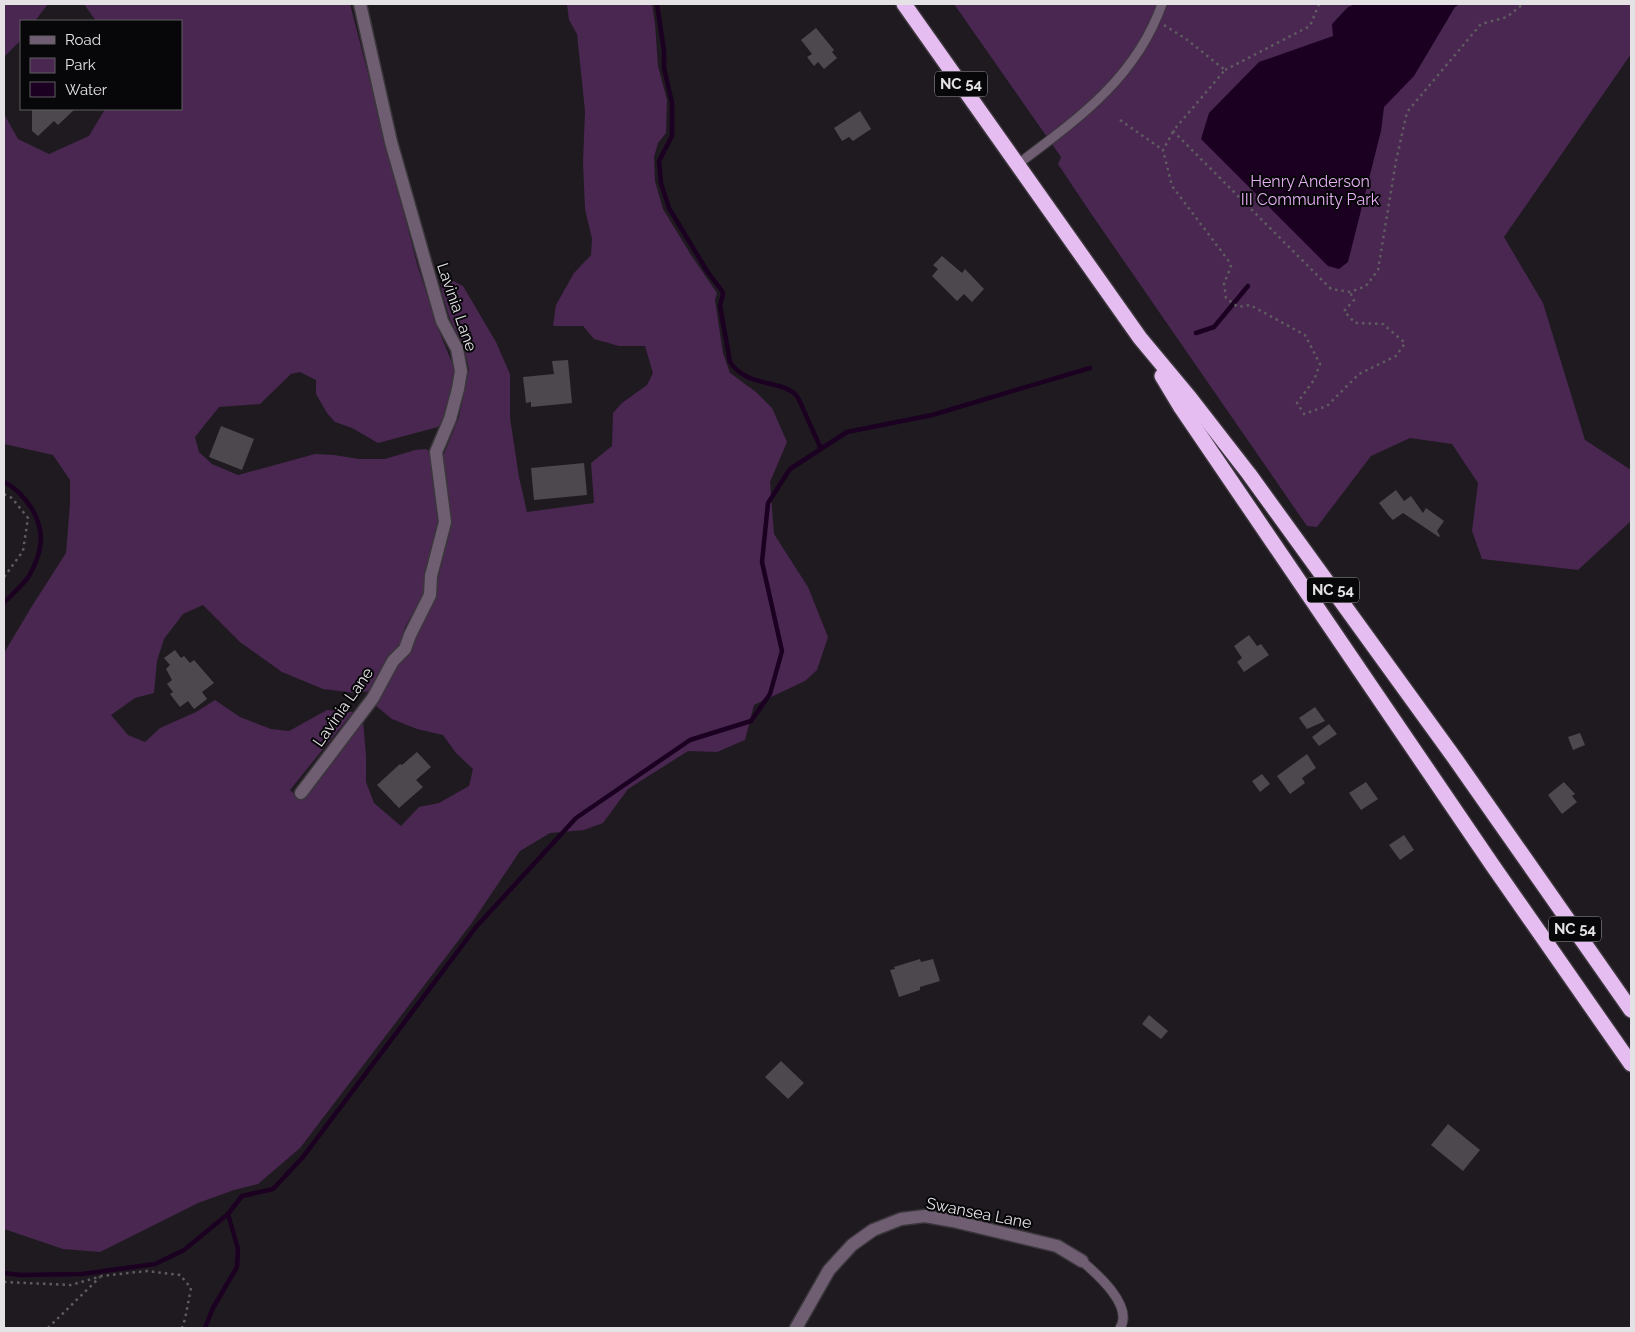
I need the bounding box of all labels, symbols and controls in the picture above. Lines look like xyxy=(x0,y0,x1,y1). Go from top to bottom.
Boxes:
legend xyxy=(20,20,182,110)
text: Road xyxy=(65,31,101,49)
text: Park xyxy=(65,56,96,74)
road number: NC 54 xyxy=(935,72,987,96)
text: Water xyxy=(65,81,108,99)
park label: Henry Anderson III Community Park xyxy=(1241,172,1380,209)
street label: Lavinia Lane xyxy=(433,260,481,354)
road number: NC 54 xyxy=(1307,578,1359,602)
street label: Lavinia Lane xyxy=(309,664,377,750)
road number: NC 54 xyxy=(1549,916,1601,942)
street label: Swansea Lane xyxy=(925,1193,1033,1233)

